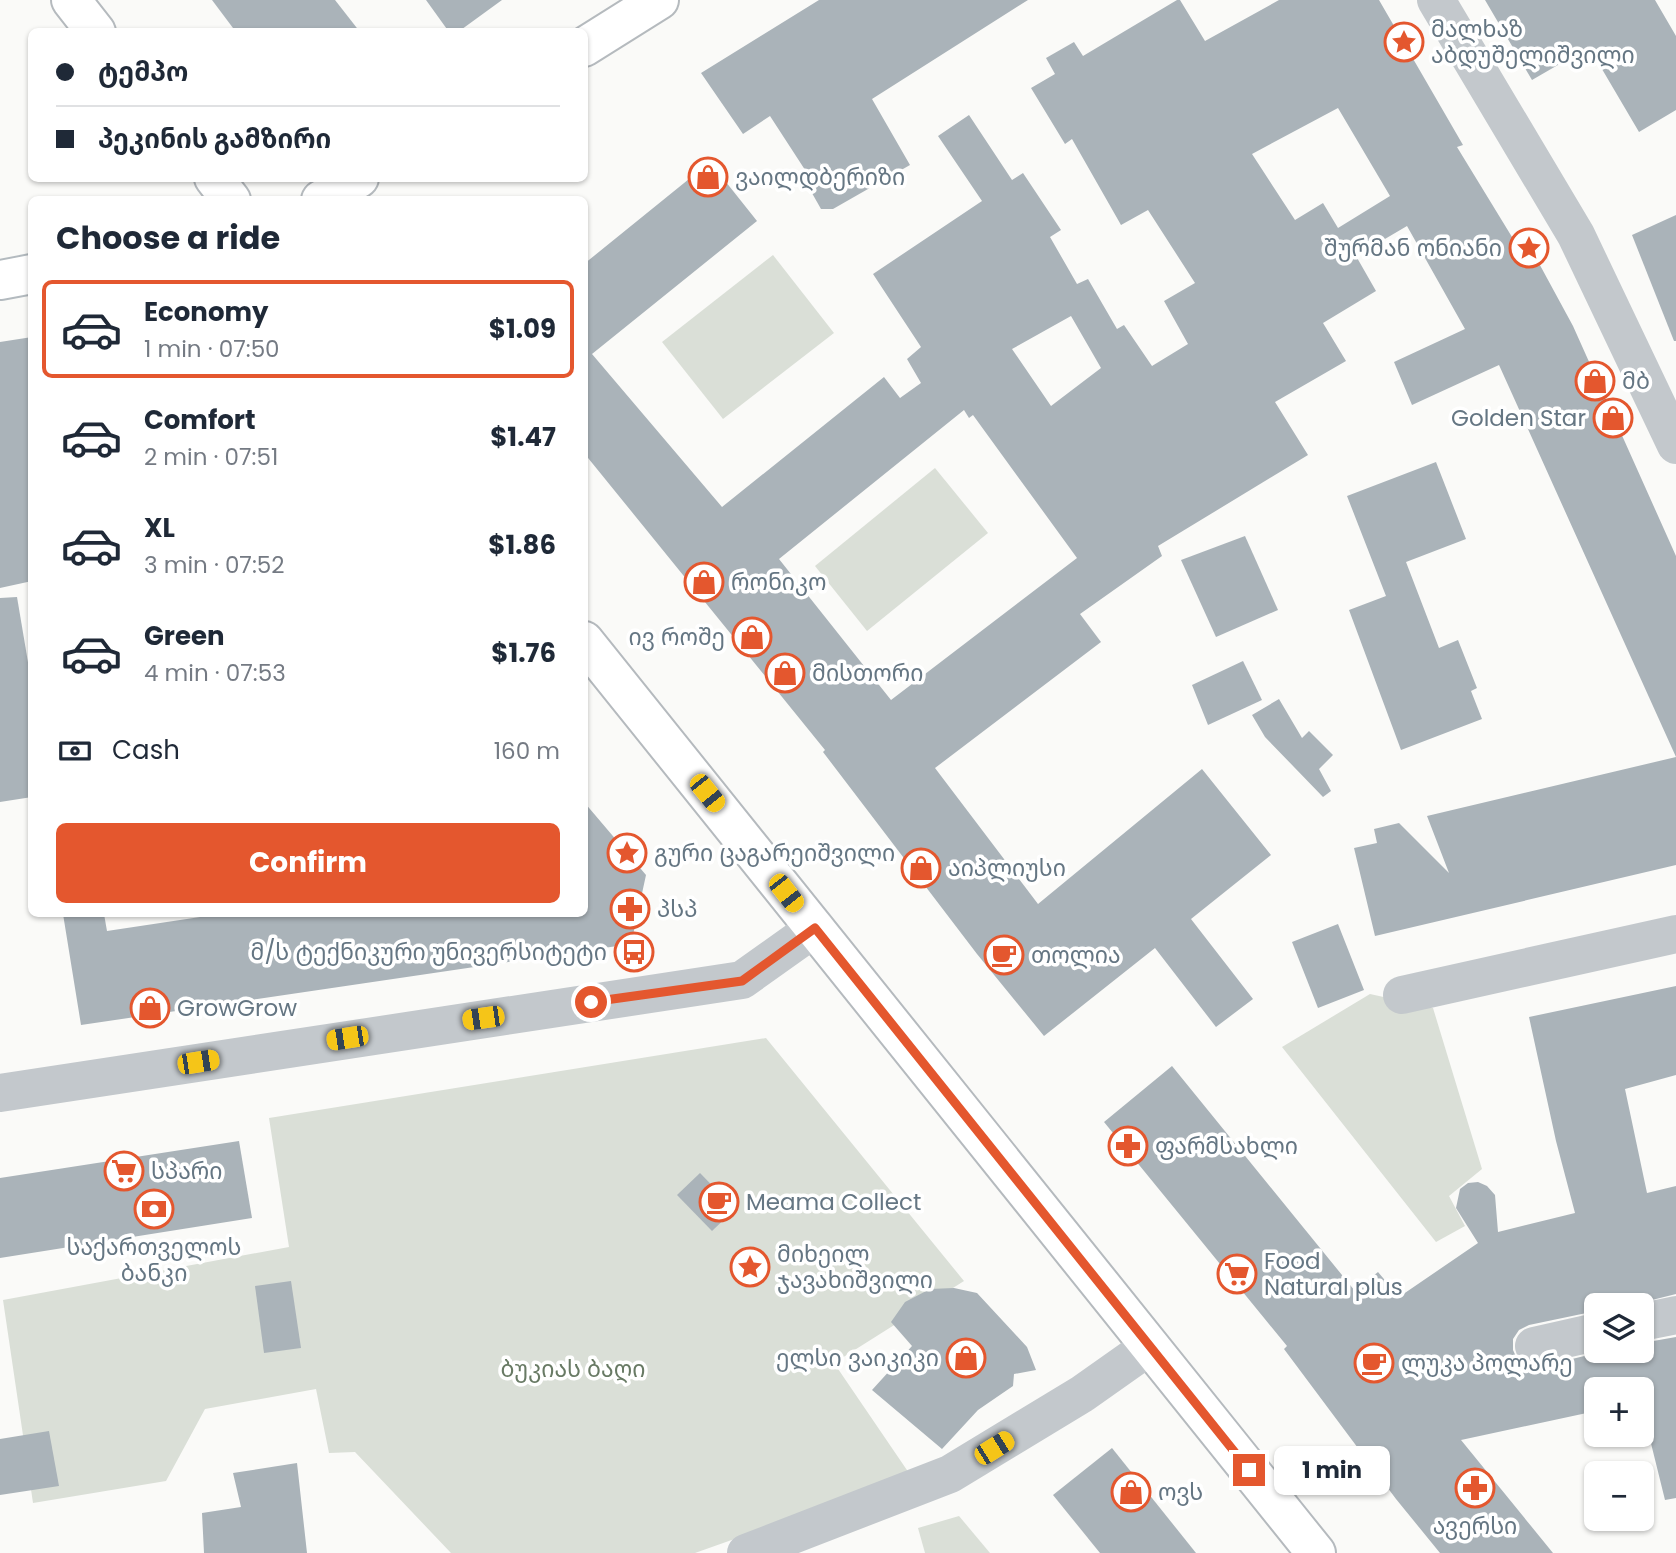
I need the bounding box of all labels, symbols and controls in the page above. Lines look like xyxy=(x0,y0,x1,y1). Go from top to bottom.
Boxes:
place label: მალხაზ აბდუშელიშვილი xyxy=(1431,13,1635,71)
place icon: მალხაზ აბდუშელიშვილი xyxy=(1383,21,1425,63)
text: ტემპო xyxy=(98,54,188,90)
text: პეკინის გამზირი xyxy=(98,121,331,157)
shop icon: ვაილდბერიზი xyxy=(687,156,729,198)
place label: ვაილდბერიზი xyxy=(735,161,905,193)
text: Choose a ride xyxy=(56,215,280,260)
place icon: შურმან ონიანი xyxy=(1508,227,1550,269)
place label: შურმან ონიანი xyxy=(1324,232,1502,264)
text: Economy xyxy=(144,294,268,330)
icon: car xyxy=(60,298,123,361)
text: $1.09 xyxy=(489,311,556,347)
text: 1 min · 07:50 xyxy=(144,333,280,365)
shop icon: მბ xyxy=(1574,360,1616,402)
place label: მბ xyxy=(1622,365,1650,397)
shop icon: Golden Star xyxy=(1592,397,1634,439)
text: Comfort xyxy=(144,402,256,438)
place label: Golden Star xyxy=(1451,402,1586,434)
icon: car xyxy=(60,406,123,469)
text: $1.47 xyxy=(490,419,556,455)
text: 2 min · 07:51 xyxy=(144,441,278,473)
text: XL xyxy=(144,510,175,546)
icon: car xyxy=(60,514,123,577)
text: $1.86 xyxy=(488,527,556,563)
text: 3 min · 07:52 xyxy=(144,549,284,581)
shop icon: რონიკო xyxy=(683,561,725,603)
place label: რონიკო xyxy=(731,566,827,598)
shop icon: ივ როშე xyxy=(731,616,773,658)
text: Green xyxy=(144,618,225,654)
place label: ივ როშე xyxy=(629,621,725,653)
icon: car xyxy=(60,622,123,685)
text: $1.76 xyxy=(491,635,556,671)
shop icon: მისთორი xyxy=(764,652,806,694)
text: 4 min · 07:53 xyxy=(144,657,286,689)
place label: მისთორი xyxy=(812,657,923,689)
icon: cash xyxy=(56,732,94,770)
text: Cash xyxy=(112,732,180,768)
text: 160 m xyxy=(494,735,560,767)
car xyxy=(686,770,729,816)
button: Confirm xyxy=(56,823,560,903)
place icon: გური ცაგარეიშვილი xyxy=(606,832,648,874)
place label: გური ცაგარეიშვილი xyxy=(654,837,895,869)
shop icon: აიპლიუსი xyxy=(900,847,942,889)
place label: აიპლიუსი xyxy=(948,852,1066,884)
car xyxy=(765,870,808,916)
pharmacy icon: პსპ xyxy=(609,888,651,930)
place label: პსპ xyxy=(657,893,697,925)
bus stop icon: მ/ს ტექნიკური უნივერსიტეტი xyxy=(613,931,655,973)
cafe icon: თოლია xyxy=(983,934,1025,976)
place label: მ/ს ტექნიკური უნივერსიტეტი xyxy=(250,936,607,968)
place label: თოლია xyxy=(1031,939,1121,971)
route start xyxy=(575,986,607,1018)
shop icon: GrowGrow xyxy=(129,987,171,1029)
place label: GrowGrow xyxy=(177,992,297,1024)
car xyxy=(461,1005,506,1031)
car xyxy=(325,1024,370,1052)
car xyxy=(176,1048,221,1076)
pharmacy icon: ფარმსახლი xyxy=(1107,1125,1149,1167)
place label: ფარმსახლი xyxy=(1155,1130,1298,1162)
supermarket icon: სპარი xyxy=(103,1150,145,1192)
place label: სპარი xyxy=(151,1155,222,1187)
cafe icon: Meama Collect xyxy=(698,1181,740,1223)
place label: Meama Collect xyxy=(746,1186,921,1218)
bank icon: საქართველოს ბანკი xyxy=(133,1188,175,1230)
place label: საქართველოს ბანკი xyxy=(66,1231,242,1289)
place label: მიხეილ ჯავახიშვილი xyxy=(777,1238,933,1296)
place label: Food Natural plus xyxy=(1264,1245,1403,1303)
place icon: მიხეილ ჯავახიშვილი xyxy=(729,1246,771,1288)
supermarket icon: Food Natural plus xyxy=(1216,1253,1258,1295)
map controls xyxy=(1584,1293,1654,1531)
button: layers xyxy=(1584,1293,1654,1363)
shop icon: ელსი ვაიკიკი xyxy=(945,1337,987,1379)
place label: ელსი ვაიკიკი xyxy=(776,1342,939,1374)
cafe icon: ლუკა პოლარე xyxy=(1353,1342,1395,1384)
place label: ლუკა პოლარე xyxy=(1401,1347,1573,1379)
park label: ბუკიას ბაღი xyxy=(501,1353,645,1385)
button: + xyxy=(1584,1377,1654,1447)
car xyxy=(971,1428,1018,1468)
callout: 1 min xyxy=(1274,1446,1389,1494)
route end xyxy=(1233,1454,1265,1486)
text: 1 min xyxy=(1302,1454,1362,1486)
button: − xyxy=(1584,1461,1654,1531)
pharmacy icon: ავერსი xyxy=(1454,1467,1496,1509)
shop icon: ოვს xyxy=(1110,1471,1152,1513)
place label: ოვს xyxy=(1158,1476,1203,1508)
place label: ავერსი xyxy=(1433,1510,1517,1542)

